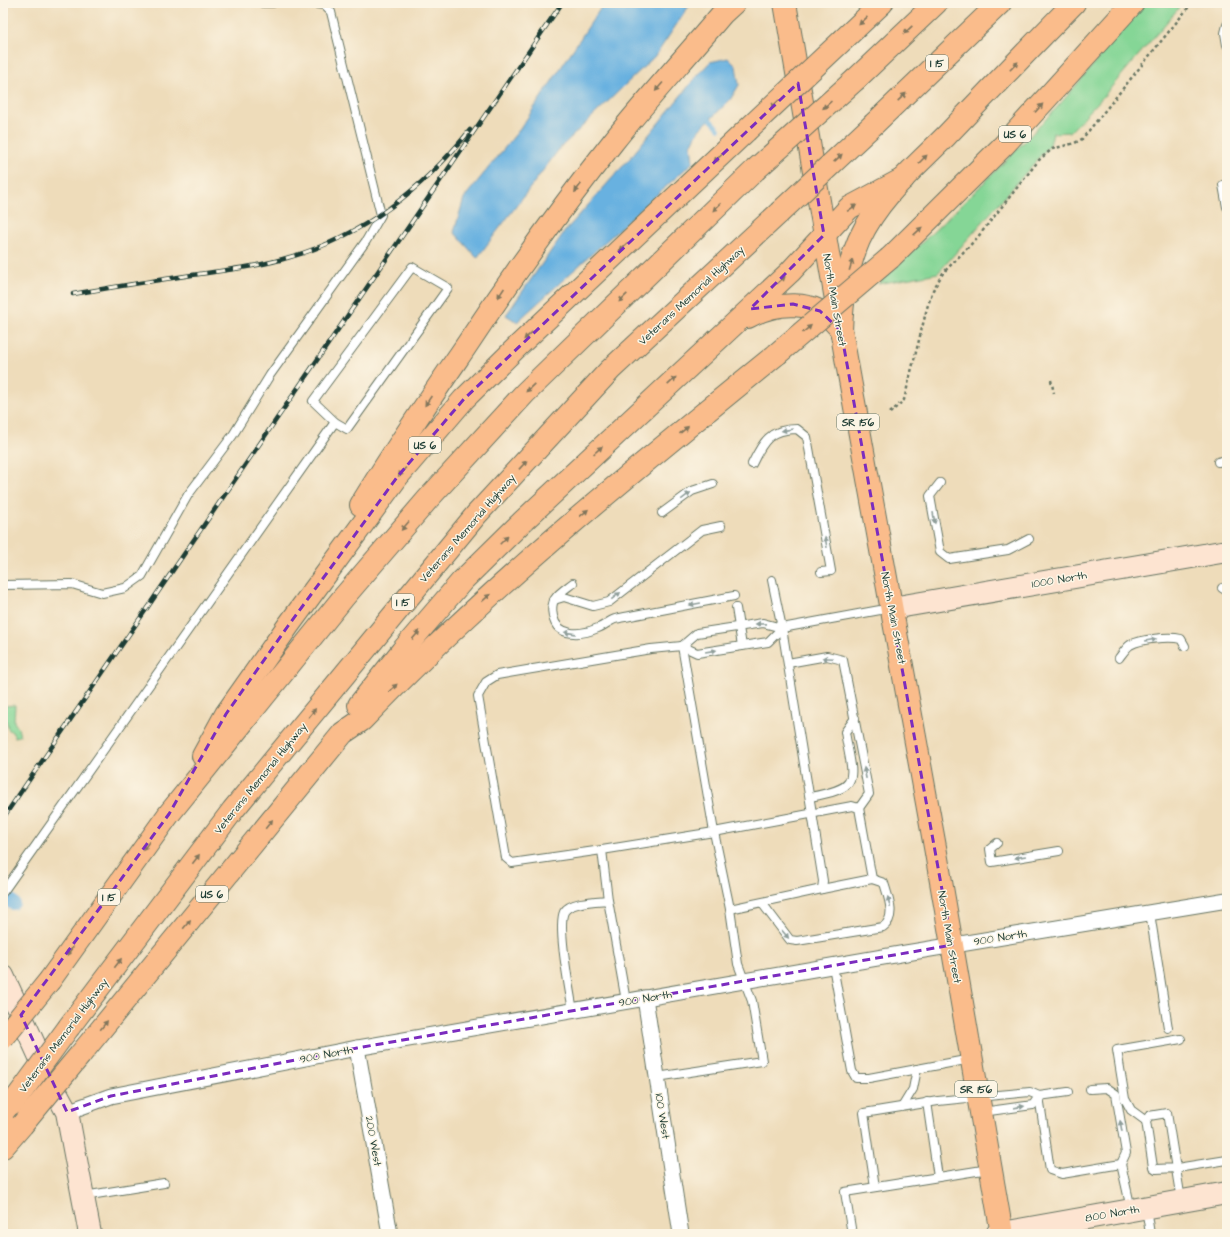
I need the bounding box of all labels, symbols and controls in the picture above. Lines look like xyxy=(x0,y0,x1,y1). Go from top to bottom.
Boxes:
one-way arrow xyxy=(858,16,868,26)
one-way arrow xyxy=(903,25,913,35)
road number: I 15 xyxy=(926,55,948,71)
one-way arrow xyxy=(1009,61,1018,71)
one-way arrow xyxy=(654,82,664,92)
one-way arrow xyxy=(897,92,907,102)
one-way arrow xyxy=(770,100,780,109)
one-way arrow xyxy=(822,101,833,110)
one-way arrow xyxy=(1034,103,1043,113)
road number: US 6 xyxy=(999,126,1031,142)
one-way arrow xyxy=(713,153,723,163)
one-way arrow xyxy=(833,153,843,163)
one-way arrow xyxy=(918,154,928,164)
one-way arrow xyxy=(573,183,582,194)
one-way arrow xyxy=(712,202,722,212)
one-way arrow xyxy=(846,204,857,212)
one-way arrow xyxy=(913,226,923,236)
one-way arrow xyxy=(618,242,628,251)
street label: Veterans Memorial Highway xyxy=(635,242,748,349)
street label: North Main Street xyxy=(819,253,850,348)
one-way arrow xyxy=(848,259,854,271)
one-way arrow xyxy=(776,275,786,285)
one-way arrow xyxy=(497,288,505,299)
one-way arrow xyxy=(618,293,628,303)
one-way arrow xyxy=(802,324,813,333)
one-way arrow xyxy=(523,331,533,341)
one-way arrow xyxy=(667,376,677,386)
one-way arrow xyxy=(525,383,535,393)
one-way arrow xyxy=(424,396,432,406)
road number: SR 156 xyxy=(837,414,879,430)
one-way arrow xyxy=(679,425,690,434)
one-way arrow xyxy=(781,427,793,433)
road number: US 6 xyxy=(409,437,441,453)
one-way arrow xyxy=(594,446,603,455)
one-way arrow xyxy=(518,460,528,470)
one-way arrow xyxy=(397,467,406,477)
street label: Veterans Memorial Highway xyxy=(416,471,520,587)
one-way arrow xyxy=(680,492,691,500)
one-way arrow xyxy=(579,508,590,517)
one-way arrow xyxy=(931,512,937,524)
one-way arrow xyxy=(401,521,410,531)
one-way arrow xyxy=(499,535,509,545)
one-way arrow xyxy=(823,536,829,548)
street label: 1000 North xyxy=(1030,567,1088,592)
street label: North Main Street xyxy=(877,571,910,666)
one-way arrow xyxy=(610,592,621,601)
one-way arrow xyxy=(481,593,491,602)
road number: I 15 xyxy=(392,594,414,610)
one-way arrow xyxy=(689,601,702,607)
one-way arrow xyxy=(754,621,767,627)
one-way arrow xyxy=(411,629,420,640)
one-way arrow xyxy=(564,630,576,636)
one-way arrow xyxy=(1145,637,1157,643)
one-way arrow xyxy=(705,648,717,654)
one-way arrow xyxy=(821,654,834,661)
one-way arrow xyxy=(388,683,398,693)
one-way arrow xyxy=(308,708,316,719)
street label: Veterans Memorial Highway xyxy=(211,719,311,838)
one-way arrow xyxy=(862,766,868,779)
one-way arrow xyxy=(265,818,274,829)
one-way arrow xyxy=(142,840,150,851)
one-way arrow xyxy=(192,853,200,864)
one-way arrow xyxy=(1014,855,1026,861)
road number: US 6 xyxy=(196,886,228,902)
road number: I 15 xyxy=(98,889,120,905)
street label: North Main Street xyxy=(934,890,965,985)
one-way arrow xyxy=(885,896,891,908)
one-way arrow xyxy=(182,919,191,930)
street label: 900 North xyxy=(972,926,1028,949)
one-way arrow xyxy=(781,929,790,939)
one-way arrow xyxy=(66,946,74,956)
one-way arrow xyxy=(114,957,122,968)
street label: Veterans Memorial Highway xyxy=(15,975,112,1096)
street label: 900 North xyxy=(617,986,673,1011)
one-way arrow xyxy=(100,1019,109,1030)
street label: 900 North xyxy=(298,1042,354,1067)
road number: SR 156 xyxy=(955,1081,997,1097)
street label: 100 West xyxy=(652,1092,674,1140)
one-way arrow xyxy=(1013,1104,1025,1110)
street label: 200 West xyxy=(362,1115,385,1168)
one-way arrow xyxy=(1118,1120,1124,1132)
street label: 800 North xyxy=(1084,1201,1141,1226)

